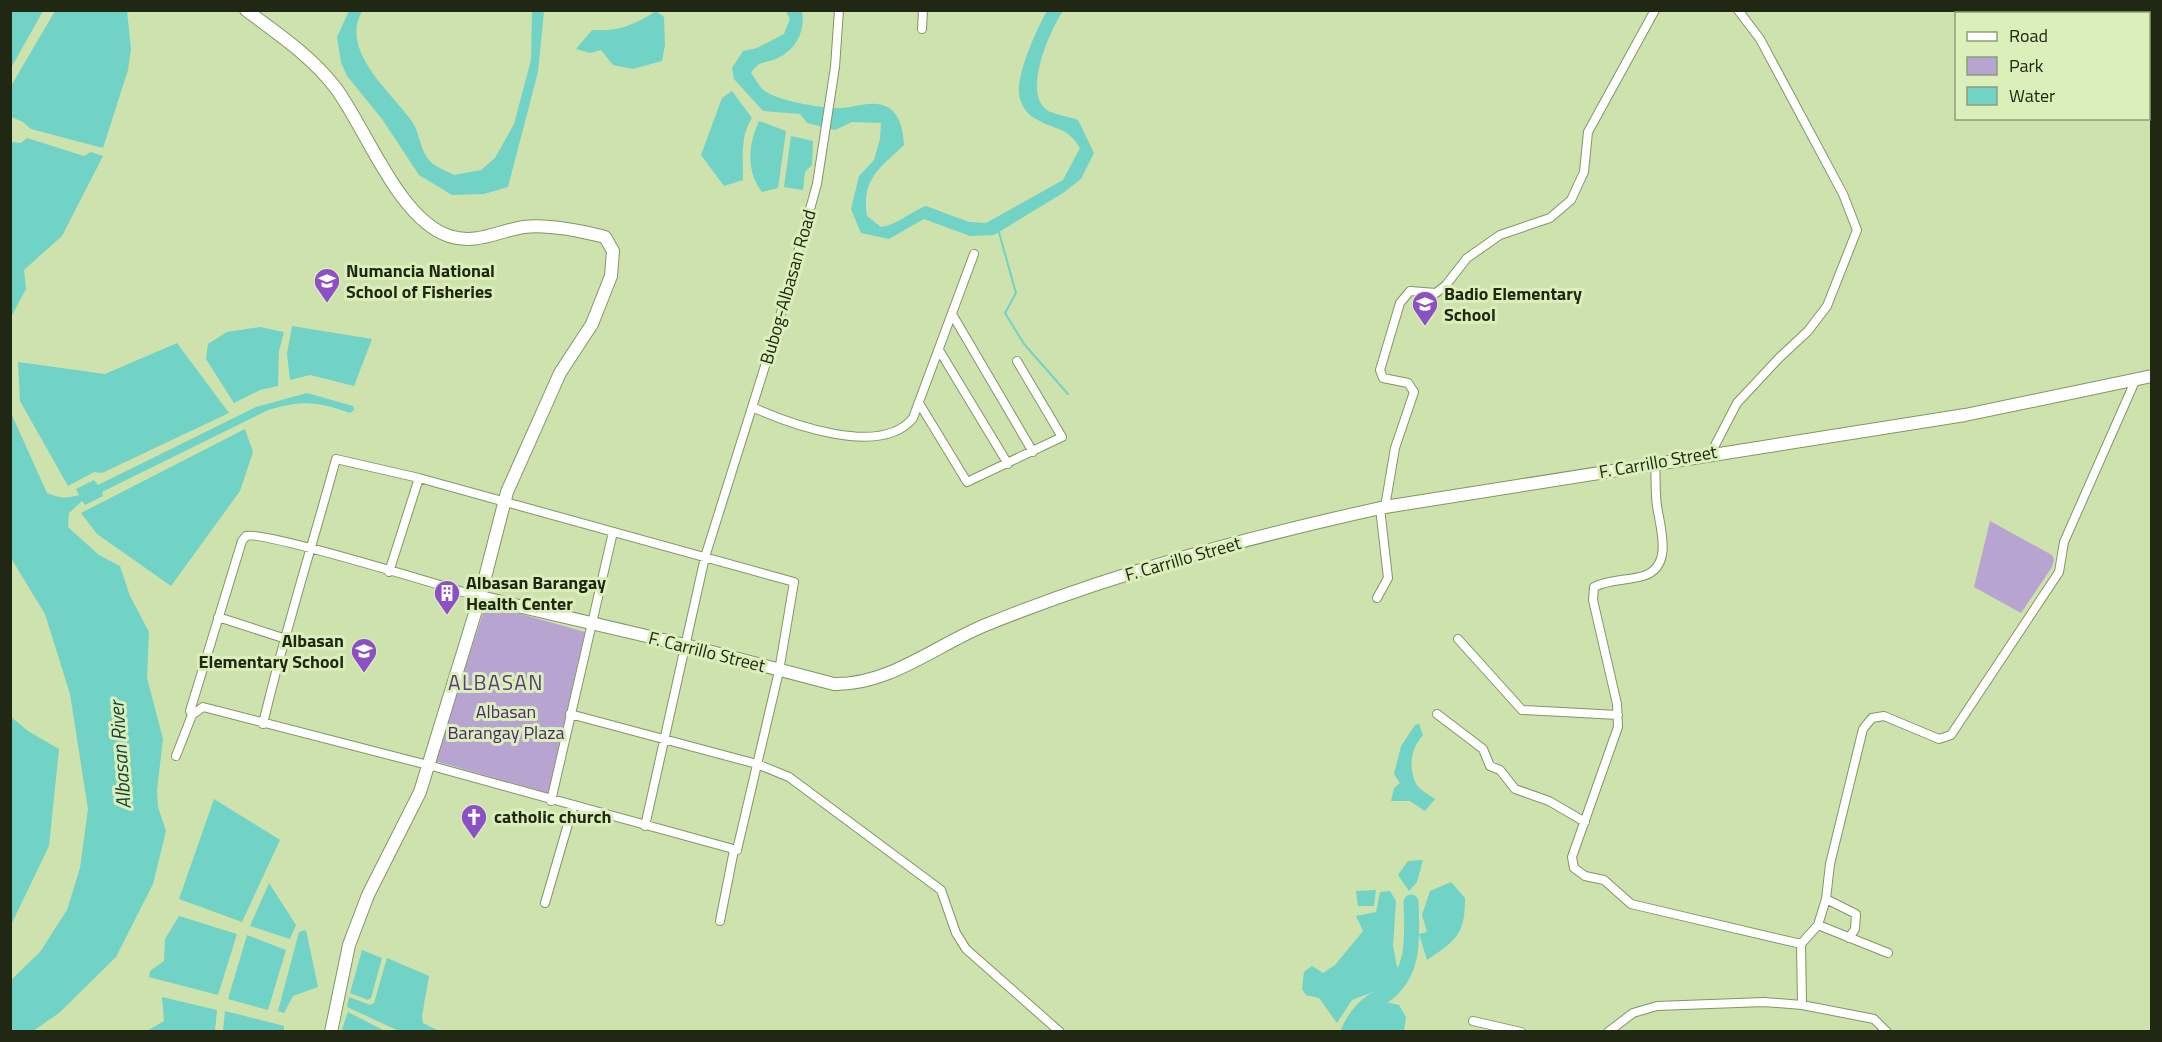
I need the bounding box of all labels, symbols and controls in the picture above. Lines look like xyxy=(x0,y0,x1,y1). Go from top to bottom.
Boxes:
legend xyxy=(1955,12,2150,120)
text: Road xyxy=(2009,22,2048,49)
text: Park xyxy=(2009,52,2044,79)
text: Water xyxy=(2009,82,2055,109)
street label: Bubog-Albasan Road xyxy=(753,206,823,367)
place label: Numancia National School of Fisheries xyxy=(346,257,495,305)
school or university icon: Numancia National School of Fisheries xyxy=(312,266,342,304)
place label: Badio Elementary School xyxy=(1444,280,1582,328)
school or university icon: Badio Elementary School xyxy=(1410,289,1440,327)
street label: F. Carrillo Street xyxy=(1597,438,1720,485)
street label: F. Carrillo Street xyxy=(1122,529,1245,588)
place label: Albasan Barangay Health Center xyxy=(466,569,606,617)
building icon: Albasan Barangay Health Center xyxy=(432,578,462,616)
street label: F. Carrillo Street xyxy=(646,624,769,679)
place label: Albasan Elementary School xyxy=(199,627,344,675)
school or university icon: Albasan Elementary School xyxy=(349,636,379,674)
district label: ALBASAN xyxy=(448,666,544,698)
water label: Albasan River xyxy=(100,697,139,810)
park label: Albasan Barangay Plaza xyxy=(448,698,564,746)
church icon: catholic church xyxy=(459,802,489,840)
place label: catholic church xyxy=(494,803,611,830)

